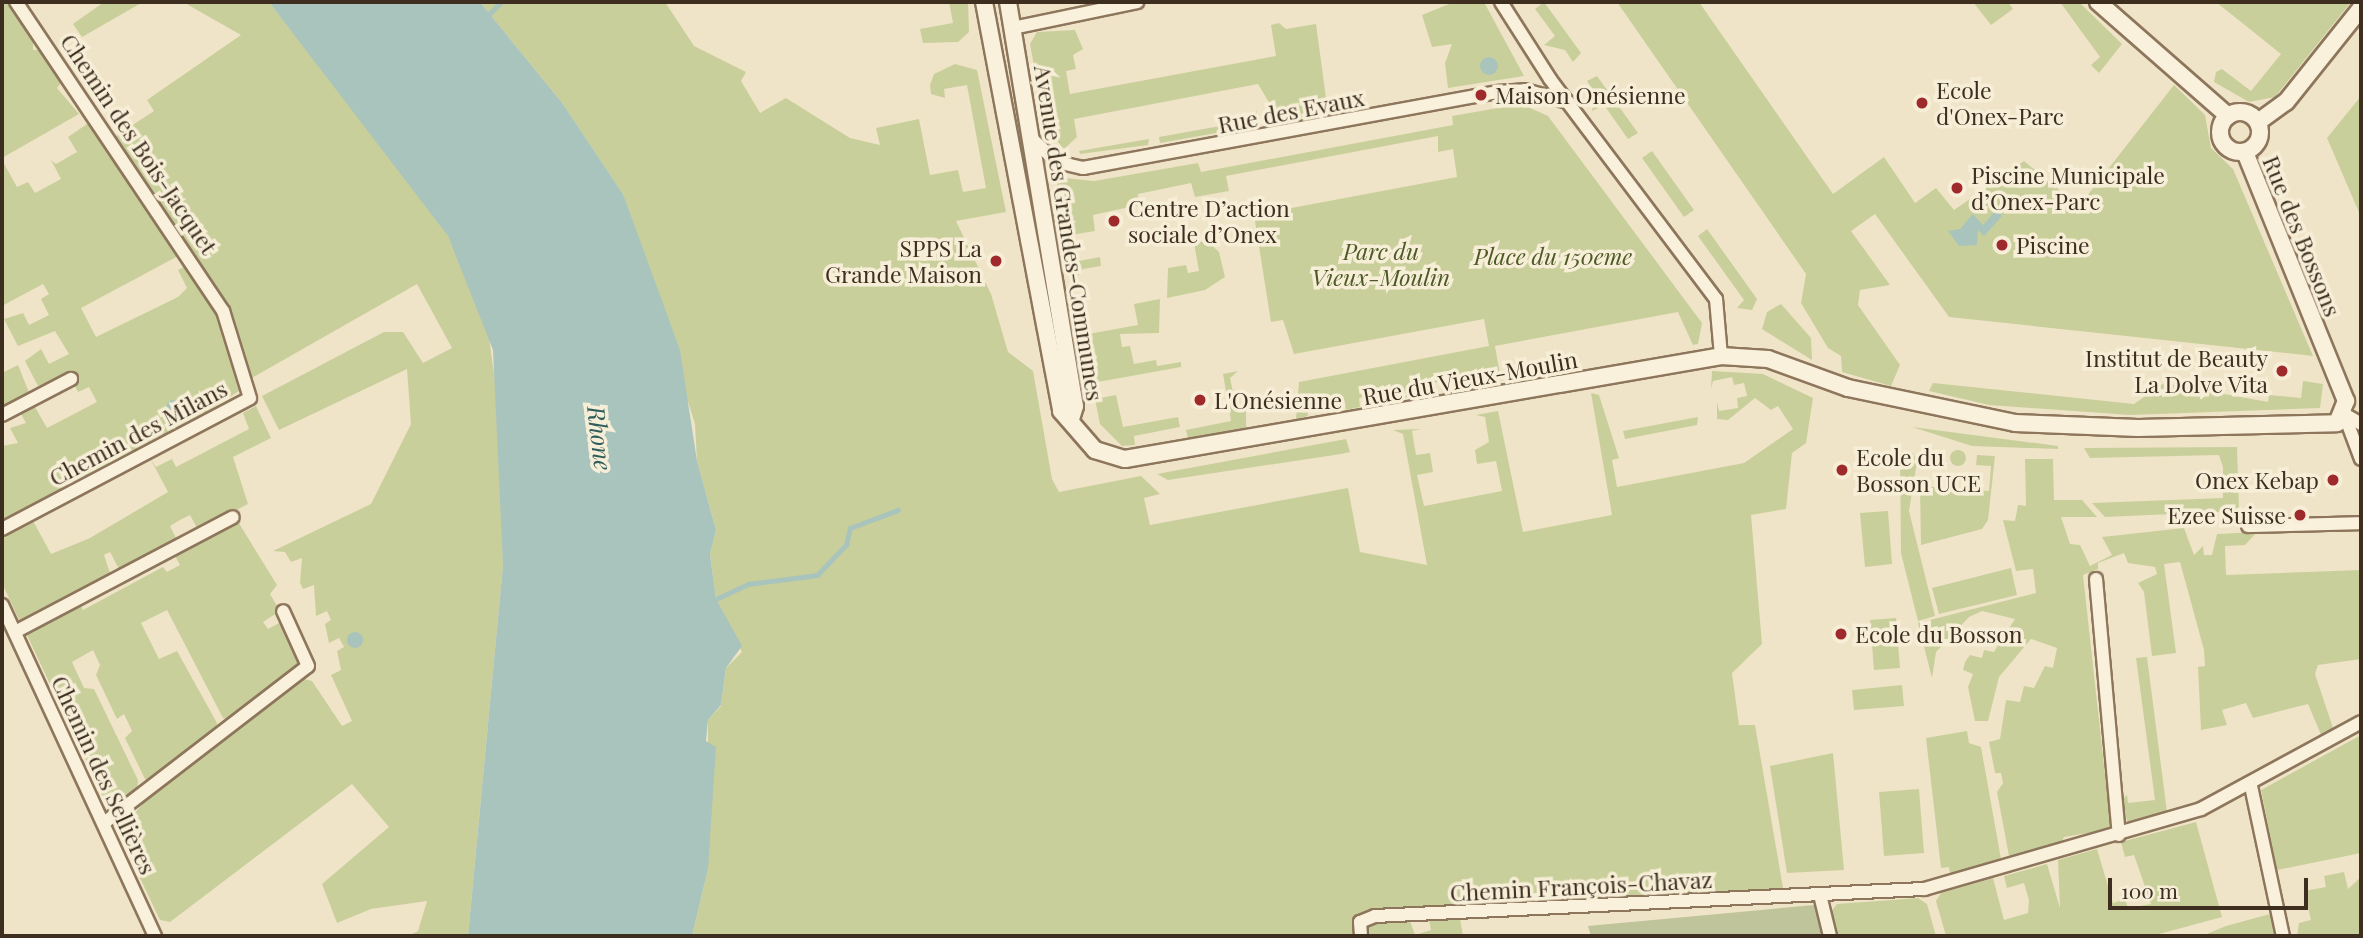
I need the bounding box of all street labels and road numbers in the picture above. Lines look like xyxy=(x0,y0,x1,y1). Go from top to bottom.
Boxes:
street label: Chemin des Bois-Jacquet xyxy=(55,29,223,259)
street label: Avenue des Grandes-Communes xyxy=(1029,63,1109,403)
street label: Rue des Evaux xyxy=(1215,83,1367,139)
street label: Rue des Bossons xyxy=(2257,152,2347,320)
street label: Rue du Vieux-Moulin xyxy=(1360,345,1580,411)
street label: Chemin des Milans xyxy=(44,374,232,492)
street label: Chemin des Sellières xyxy=(46,671,162,879)
street label: Chemin François-Chavaz xyxy=(1449,865,1713,907)

